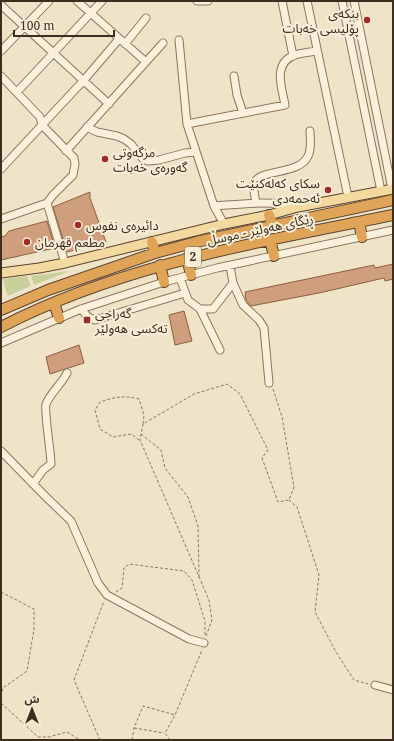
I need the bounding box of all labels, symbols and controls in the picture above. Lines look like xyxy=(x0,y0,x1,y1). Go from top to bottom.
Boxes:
place label: بنکەی پۆلیسی خەبات xyxy=(283,4,359,38)
scale bar xyxy=(14,12,114,38)
marker: بنکەی پۆلیسی خەبات xyxy=(362,15,372,25)
text: 100 m xyxy=(20,17,55,34)
place label: مزگەوتى گەورەى خەبات xyxy=(113,143,188,176)
marker: مزگەوتى گەورەى خەبات xyxy=(100,154,110,164)
place label: سکای کەلەکنێت ئەحمەدی xyxy=(236,174,320,207)
marker: سکای کەلەکنێت ئەحمەدی xyxy=(323,185,333,195)
street label: ڕێگای هەولێر - موسڵ xyxy=(205,209,315,252)
place label: دائیرەی نفوس xyxy=(86,216,159,234)
marker: دائیرەی نفوس xyxy=(73,220,83,230)
place label: مطعم قهرمان xyxy=(35,233,105,253)
marker: مطعم قهرمان xyxy=(22,237,32,247)
road number: 2 xyxy=(185,247,201,267)
place label: گەراجی تەکسی هەولێر xyxy=(94,304,168,337)
marker: گەراجی تەکسی هەولێر xyxy=(82,315,92,325)
north arrow xyxy=(12,689,52,729)
text: ش xyxy=(24,691,40,706)

